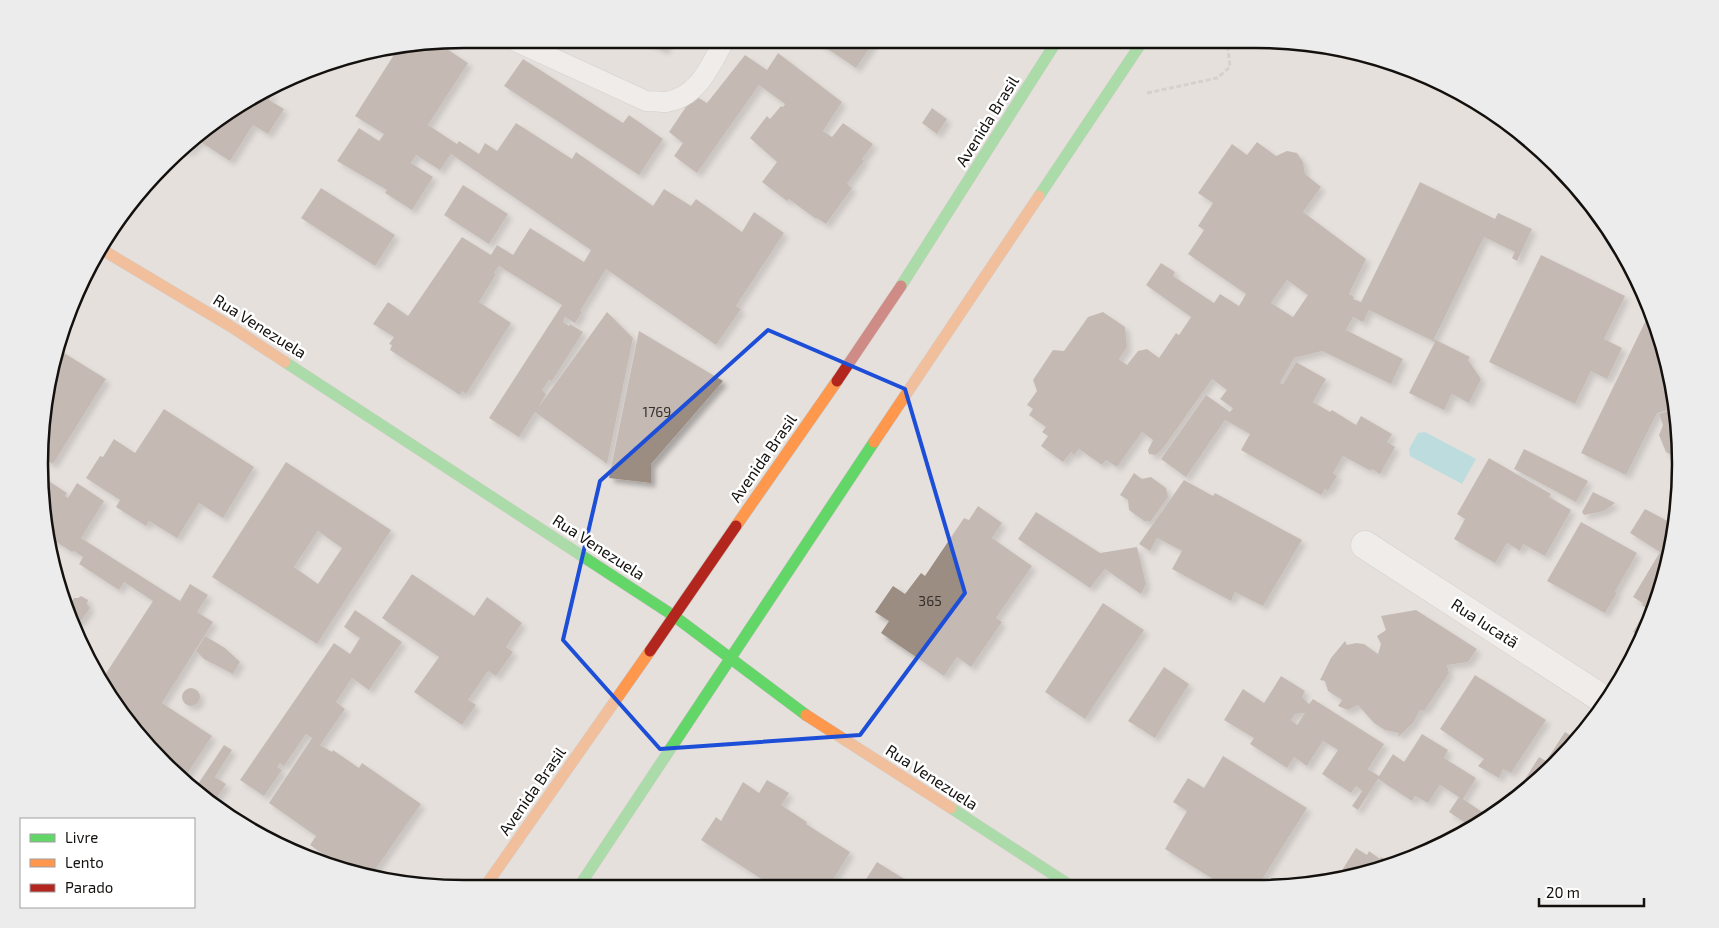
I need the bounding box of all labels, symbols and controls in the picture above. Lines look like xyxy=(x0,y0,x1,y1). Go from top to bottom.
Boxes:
street label: Avenida Brasil xyxy=(951,72,1022,170)
street label: Rua Venezuela xyxy=(210,289,310,362)
house number: 1769 xyxy=(643,403,671,420)
street label: Avenida Brasil xyxy=(725,410,800,506)
street label: Rua Venezuela xyxy=(550,510,649,583)
house number: 365 xyxy=(918,592,942,609)
street label: Rua Iucatã xyxy=(1448,594,1522,651)
street label: Rua Venezuela xyxy=(883,740,982,813)
street label: Avenida Brasil xyxy=(494,743,569,839)
legend xyxy=(20,818,195,908)
text: Livre xyxy=(65,828,98,846)
text: Lento xyxy=(65,853,104,871)
scale bar xyxy=(1539,876,1644,908)
text: Parado xyxy=(65,878,113,896)
text: 20 m xyxy=(1546,883,1580,901)

